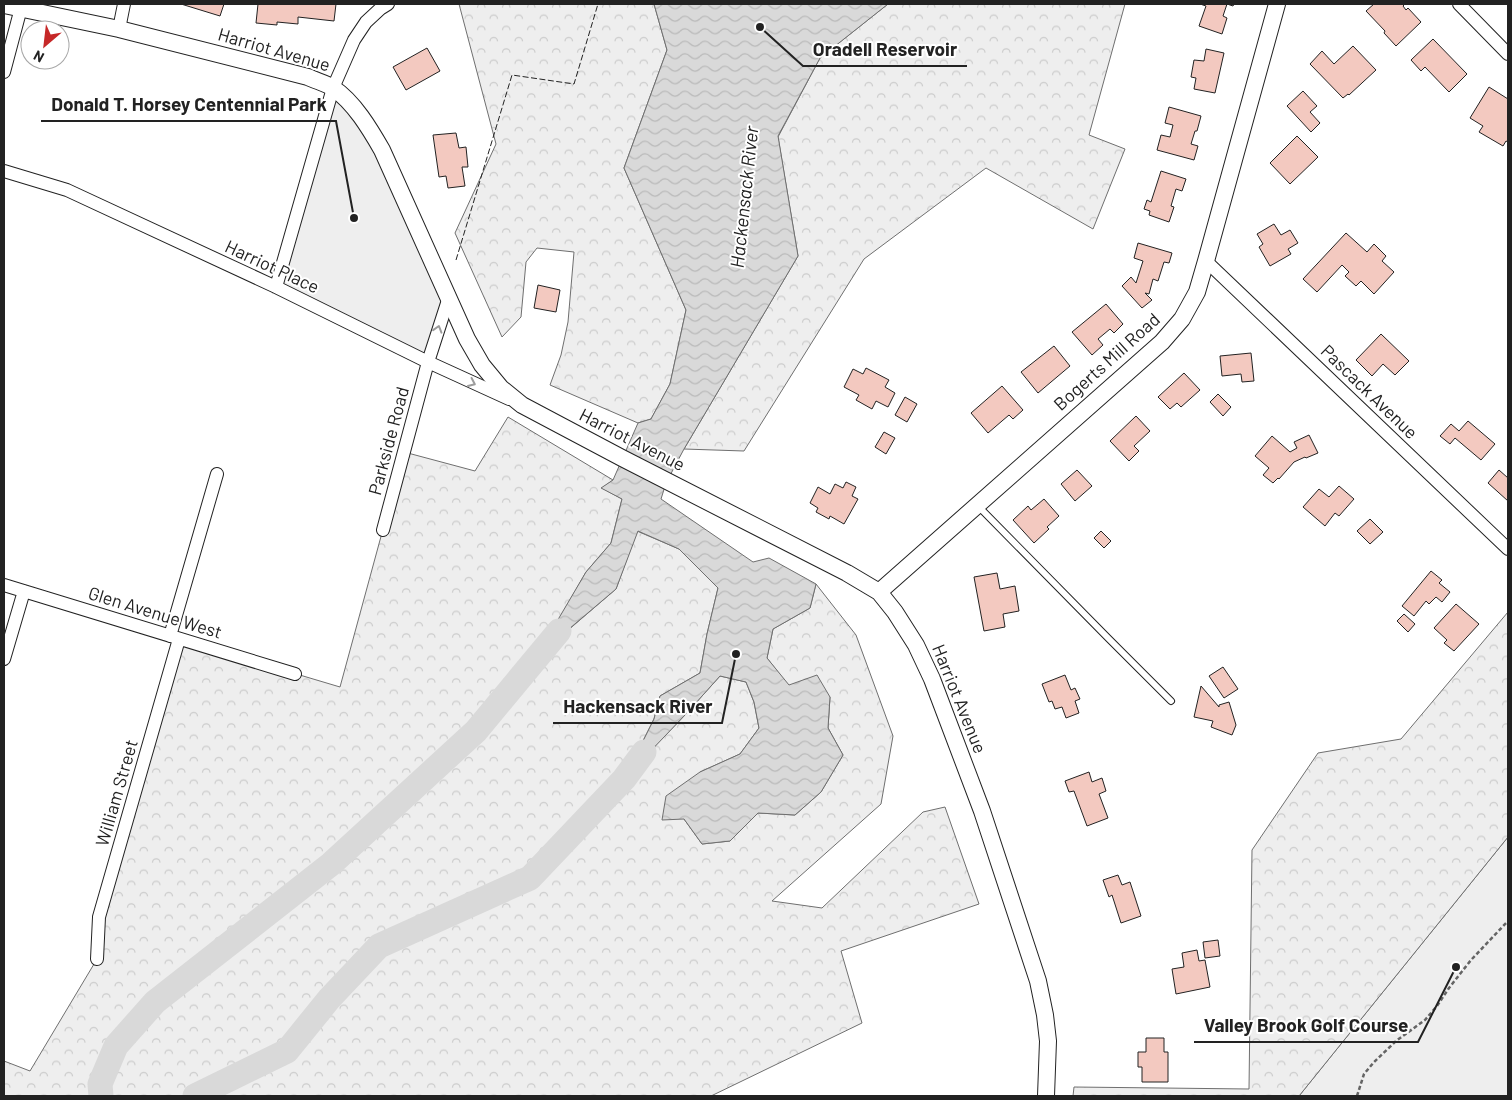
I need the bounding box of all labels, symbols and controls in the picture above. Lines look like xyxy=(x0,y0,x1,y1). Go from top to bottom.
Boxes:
north arrow xyxy=(20,20,70,70)
street label: Harriot Avenue xyxy=(216,23,333,76)
callout: Oradell Reservoir xyxy=(803,32,967,66)
text: Oradell Reservoir xyxy=(813,37,958,60)
text: N xyxy=(31,47,47,67)
callout: Donald T. Horsey Centennial Park xyxy=(41,87,336,121)
text: Donald T. Horsey Centennial Park xyxy=(51,92,327,115)
water label: Hackensack River xyxy=(725,124,763,269)
street label: Harriot Place xyxy=(222,235,323,297)
street label: Bogerts Mill Road xyxy=(1049,308,1164,415)
one-way arrow xyxy=(433,326,443,334)
street label: Pascack Avenue xyxy=(1317,340,1423,443)
one-way arrow xyxy=(467,377,476,387)
street label: Parkside Road xyxy=(363,384,413,497)
street label: Harriot Avenue xyxy=(576,403,689,475)
street label: Glen Avenue West xyxy=(86,581,225,643)
street label: Harriot Avenue xyxy=(928,641,992,756)
callout: Hackensack River xyxy=(553,689,722,723)
text: Hackensack River xyxy=(563,694,713,717)
street label: William Street xyxy=(90,737,142,849)
callout: Valley Brook Golf Course xyxy=(1194,1008,1418,1042)
text: Valley Brook Golf Course xyxy=(1204,1013,1408,1036)

